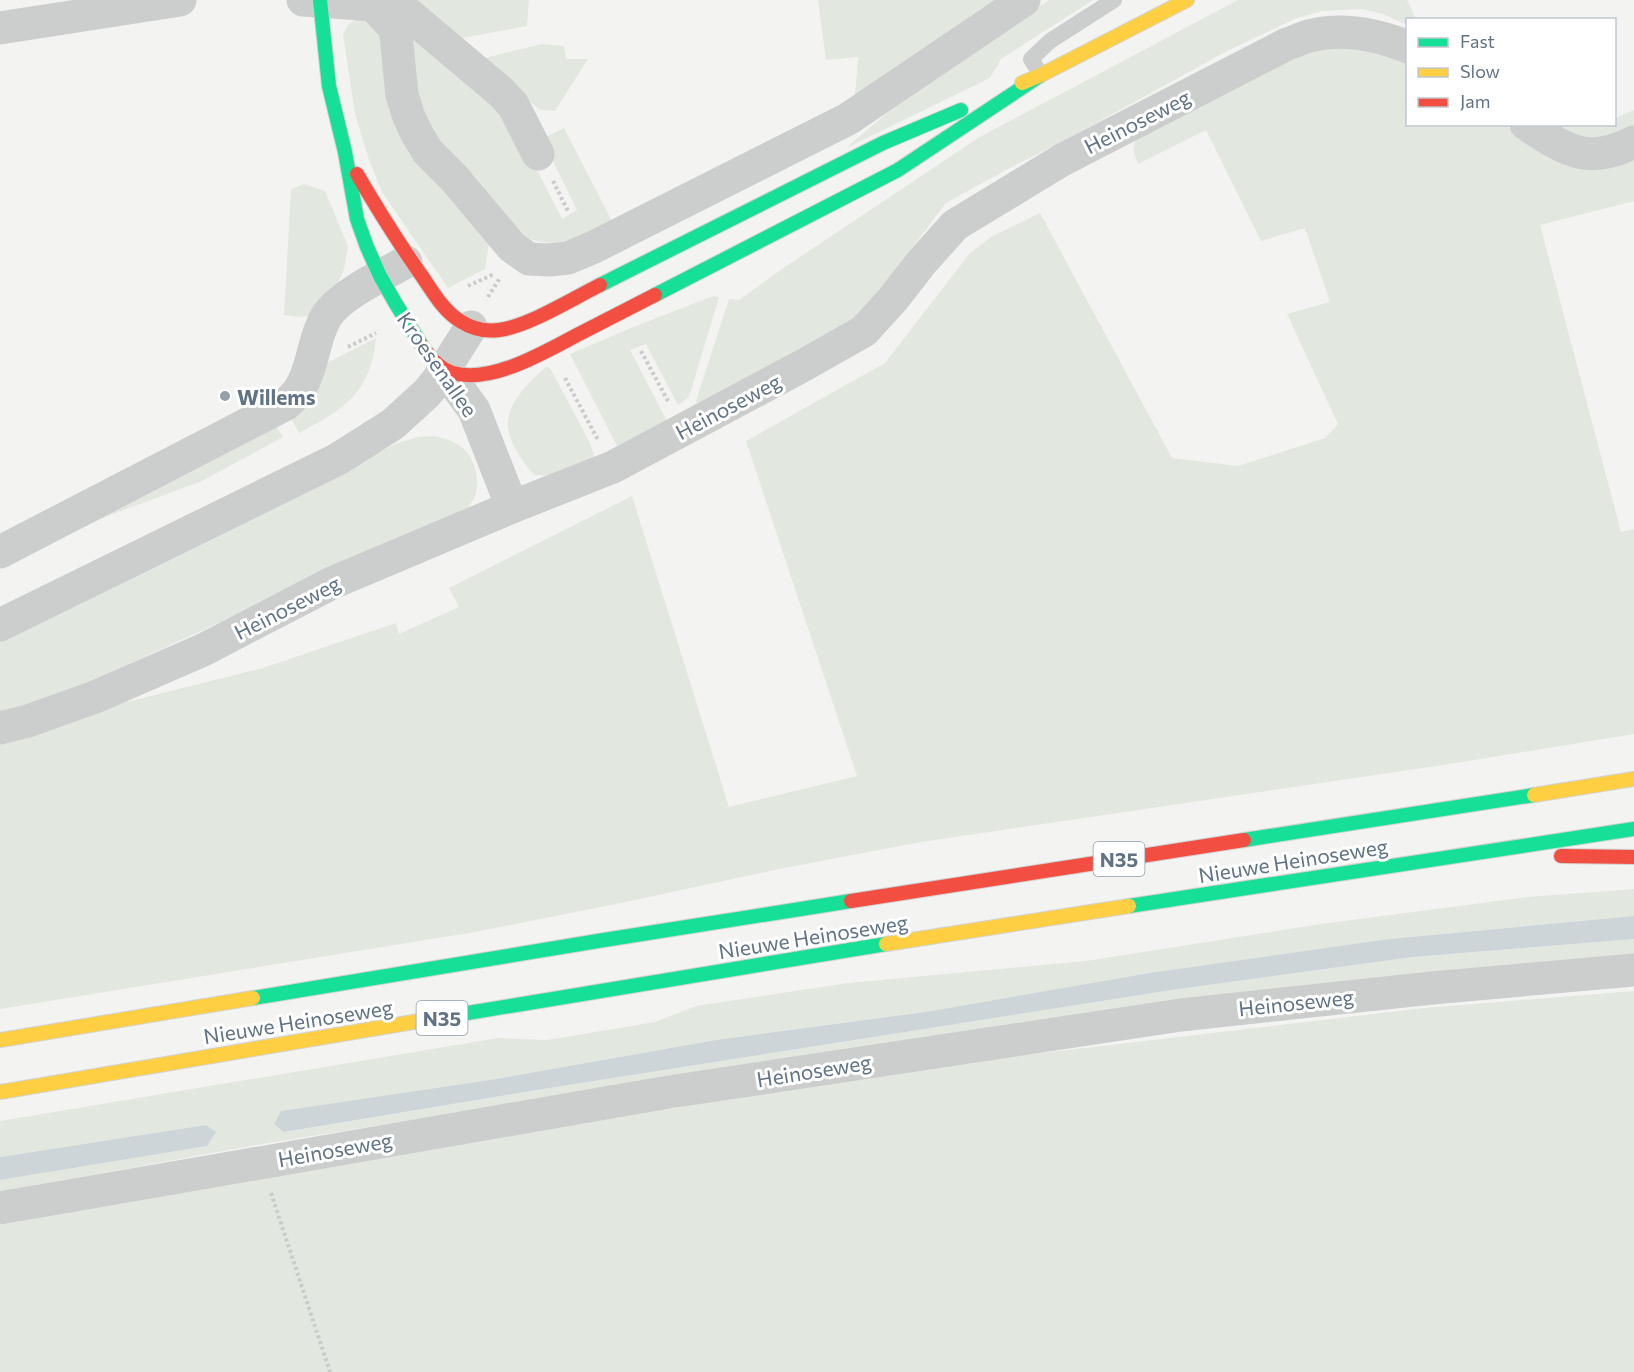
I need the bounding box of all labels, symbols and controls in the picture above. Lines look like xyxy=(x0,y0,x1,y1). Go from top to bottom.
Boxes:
legend xyxy=(1406,18,1616,126)
text: Fast xyxy=(1460,30,1495,52)
text: Slow xyxy=(1460,60,1500,82)
street label: Heinoseweg xyxy=(1080,84,1194,158)
text: Jam xyxy=(1460,90,1490,112)
street label: Kroesenallee xyxy=(393,307,483,421)
street label: Heinoseweg xyxy=(671,368,785,444)
place label: Willems xyxy=(237,384,316,409)
marker: Willems xyxy=(218,389,232,403)
street label: Heinoseweg xyxy=(230,570,344,644)
street label: Nieuwe Heinoseweg xyxy=(1197,833,1389,887)
road number: N35 xyxy=(1094,842,1144,876)
street label: Nieuwe Heinoseweg xyxy=(717,909,909,963)
street label: Heinoseweg xyxy=(1237,984,1355,1020)
street label: Nieuwe Heinoseweg xyxy=(202,994,394,1048)
road number: N35 xyxy=(416,1001,468,1035)
street label: Heinoseweg xyxy=(755,1049,873,1091)
street label: Heinoseweg xyxy=(276,1127,394,1171)

